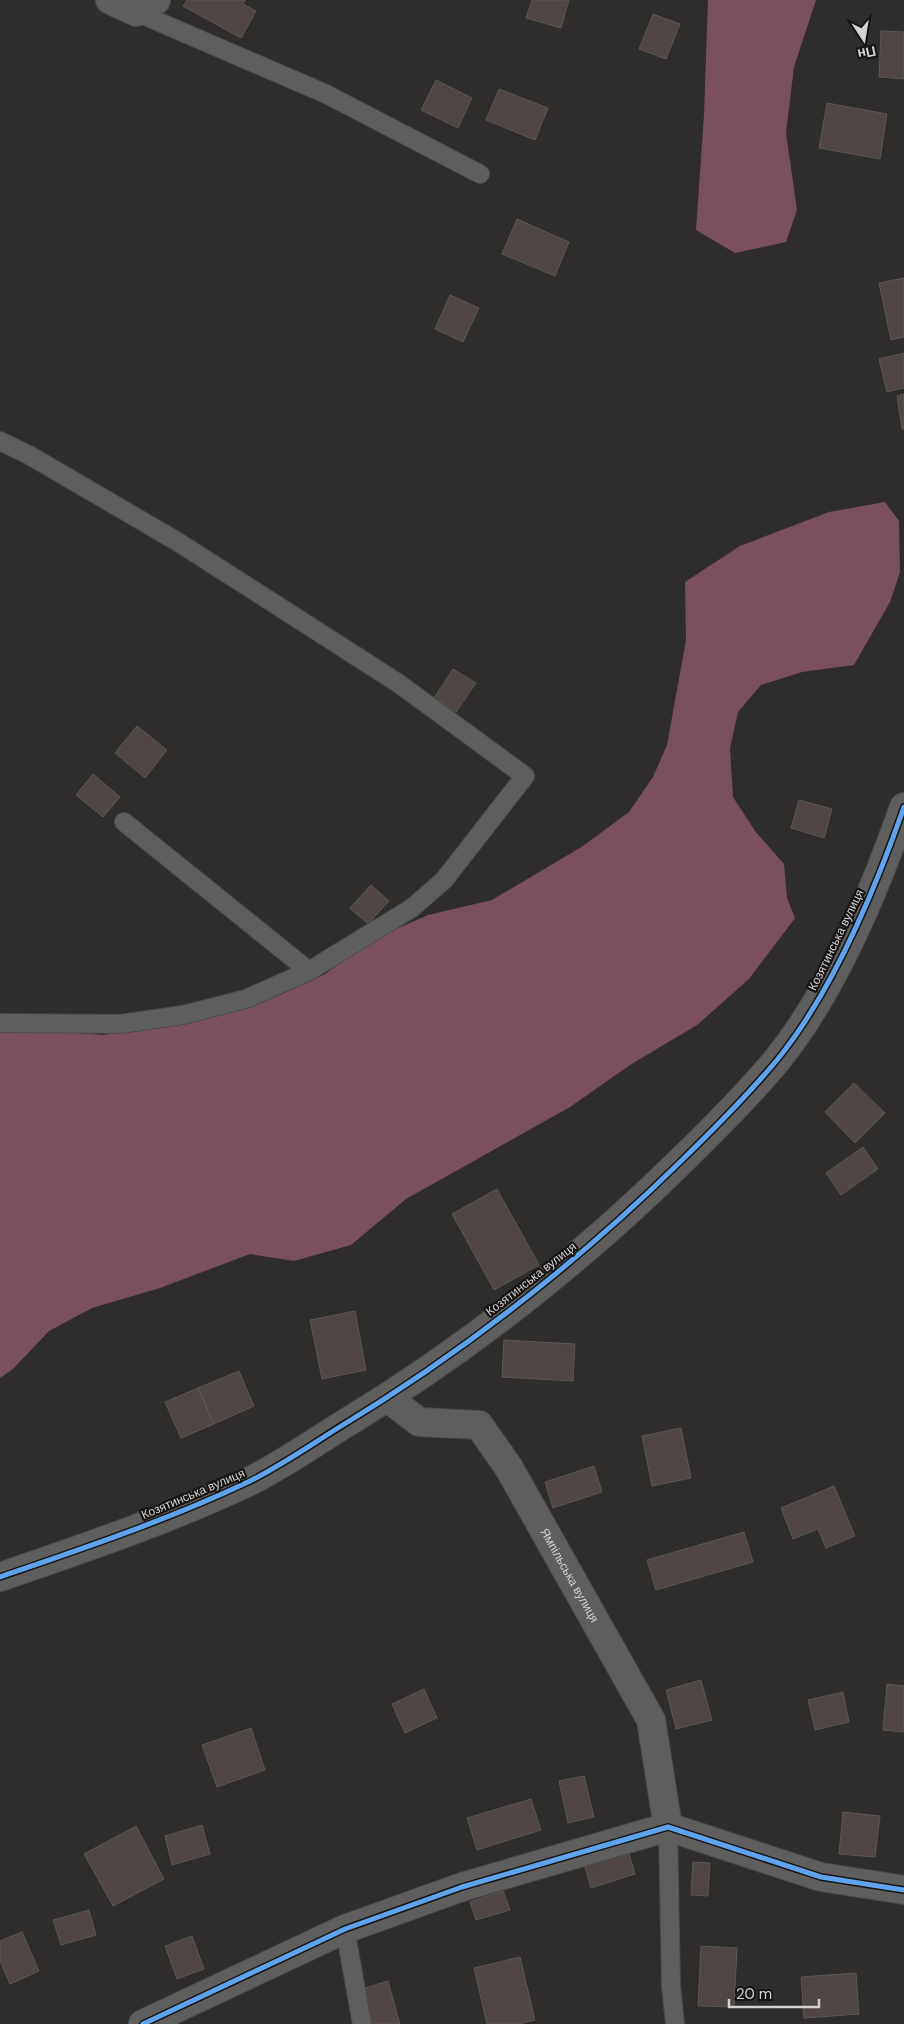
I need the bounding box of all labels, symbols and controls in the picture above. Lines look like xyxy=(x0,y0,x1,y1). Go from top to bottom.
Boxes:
north arrow xyxy=(839,15,889,65)
text: Пн xyxy=(856,42,878,63)
street label: Козятинська вулиця xyxy=(804,887,868,993)
street label: Козятинська вулиця xyxy=(482,1239,580,1319)
street label: Козятинська вулиця xyxy=(139,1465,247,1523)
street label: Ямпільська вулиця xyxy=(537,1525,603,1626)
scale bar xyxy=(729,1976,819,2008)
text: 20 m xyxy=(736,1984,772,2004)

